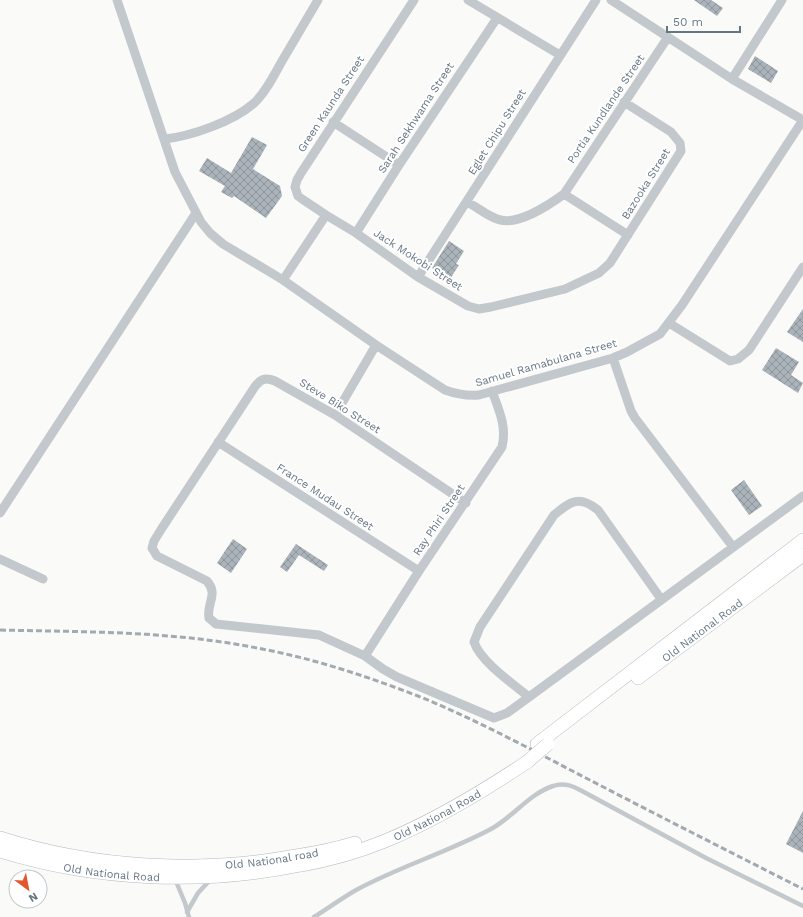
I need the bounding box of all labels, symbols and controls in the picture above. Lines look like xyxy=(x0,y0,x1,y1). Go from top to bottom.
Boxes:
scale bar xyxy=(667,8,740,34)
text: 50 m xyxy=(673,15,703,29)
street label: Portia Kundlande Street xyxy=(565,52,648,166)
street label: Green Kaunda Street xyxy=(295,53,367,155)
street label: Sarah Sekhwama Street xyxy=(375,60,457,176)
street label: Eglet Chipu Street xyxy=(465,86,529,177)
street label: Bazooka Street xyxy=(619,146,673,222)
street label: Jack Mokobi Street xyxy=(371,226,465,294)
street label: Samuel Ramabulana Street xyxy=(474,336,619,389)
street label: Steve Biko Street xyxy=(297,376,383,436)
street label: France Mudau Street xyxy=(274,461,376,533)
street label: Ray Phiri Street xyxy=(410,482,468,558)
street label: Old National Road xyxy=(659,596,745,664)
street label: Old National Road xyxy=(391,787,483,843)
street label: Old National road xyxy=(225,846,320,871)
street label: Old National Road xyxy=(62,860,160,884)
north arrow xyxy=(8,869,48,909)
text: N xyxy=(26,889,40,905)

